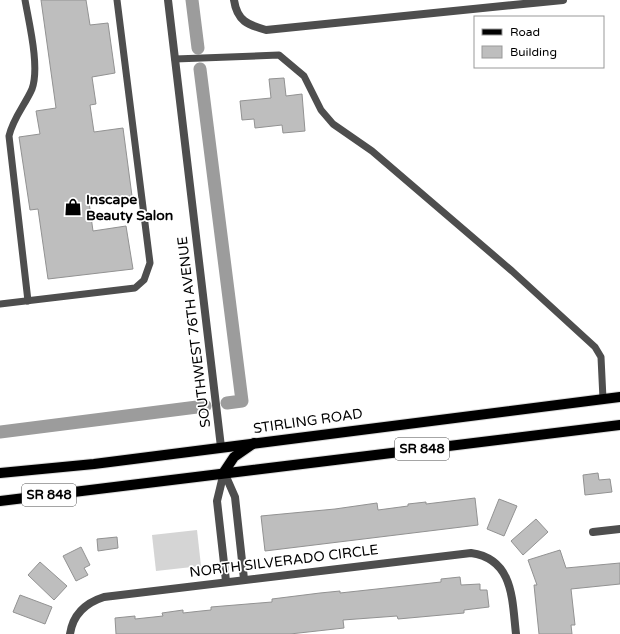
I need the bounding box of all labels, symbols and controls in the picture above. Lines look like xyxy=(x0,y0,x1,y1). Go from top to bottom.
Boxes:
legend xyxy=(474,16,604,68)
text: Road xyxy=(510,25,540,39)
text: Building xyxy=(510,45,557,59)
place label: Inscape Beauty Salon xyxy=(86,191,173,224)
shop icon: Inscape Beauty Salon xyxy=(63,197,83,217)
street label: SOUTHWEST 76TH AVENUE xyxy=(174,235,214,429)
street label: STIRLING ROAD xyxy=(252,405,364,437)
road number: SR 848 xyxy=(395,438,449,460)
road number: SR 848 xyxy=(22,484,76,506)
street label: NORTH SILVERADO CIRCLE xyxy=(189,541,380,581)

